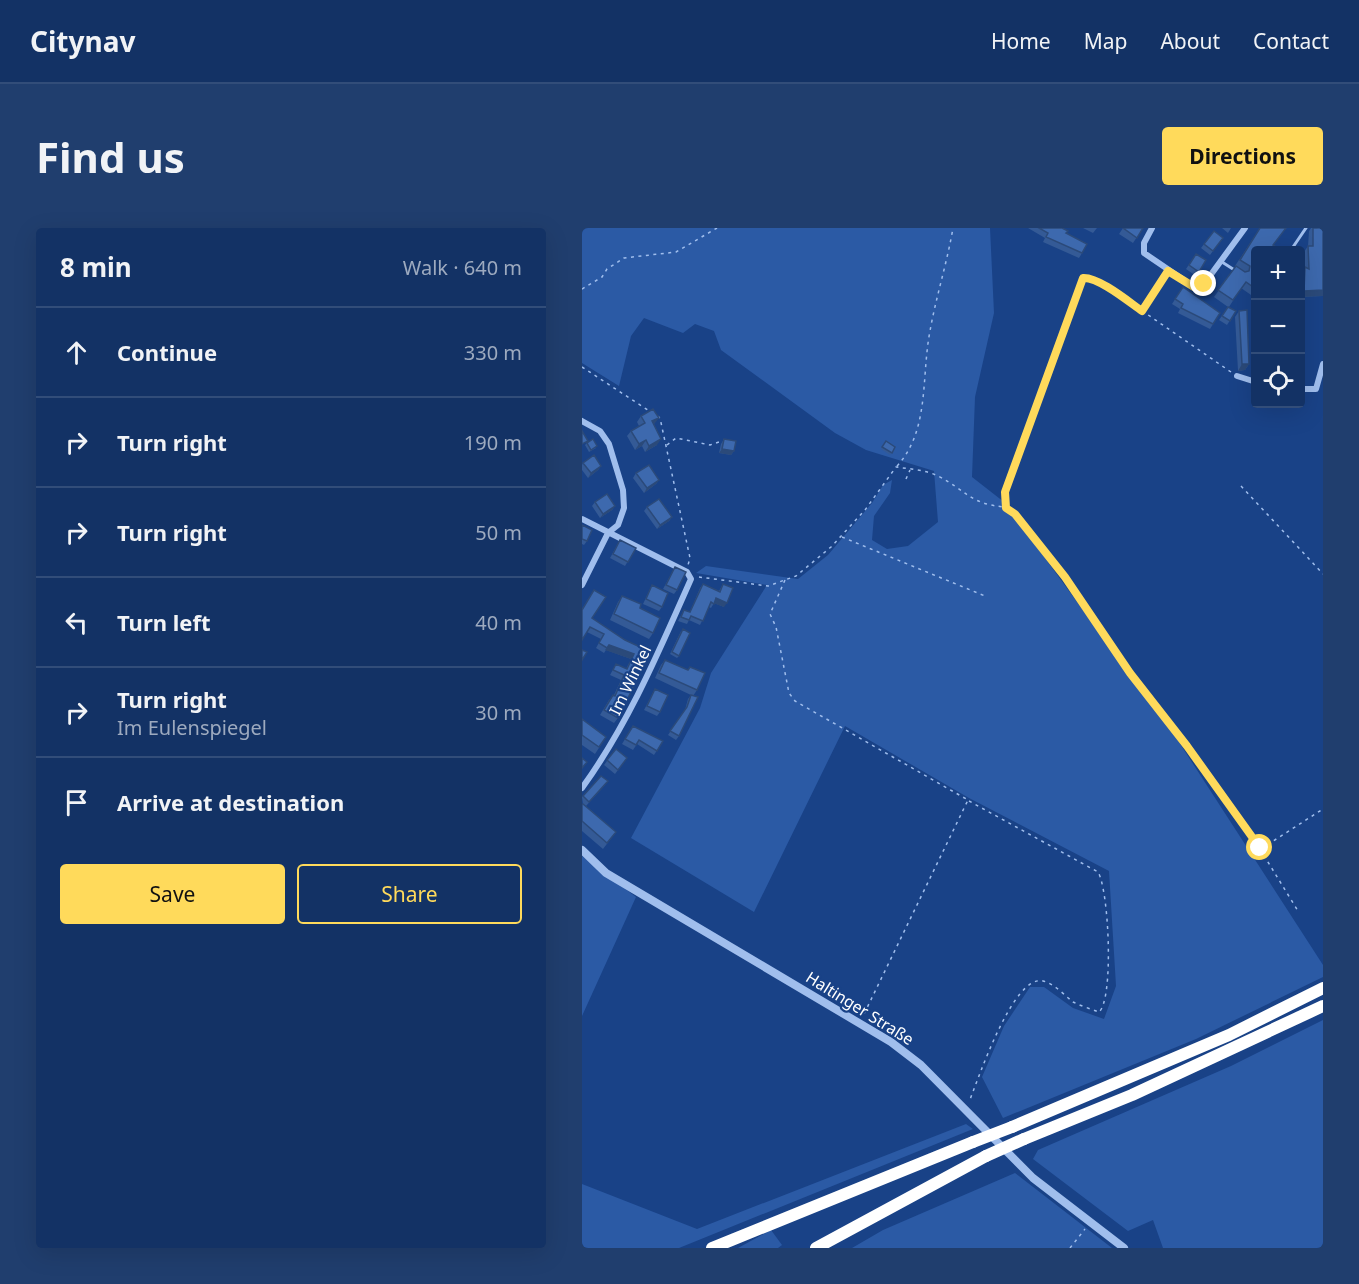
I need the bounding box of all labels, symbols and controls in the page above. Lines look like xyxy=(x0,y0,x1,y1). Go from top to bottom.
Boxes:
text: Citynav xyxy=(30,22,135,60)
text: Home xyxy=(991,27,1051,55)
text: Map xyxy=(1084,27,1127,55)
text: About xyxy=(1160,27,1220,55)
text: Contact xyxy=(1253,27,1329,55)
button: Directions xyxy=(1162,127,1323,185)
text: Find us xyxy=(36,128,185,185)
map controls xyxy=(1251,246,1305,408)
button: + xyxy=(1251,246,1305,300)
text: 8 min xyxy=(60,249,132,285)
text: Walk · 640 m xyxy=(403,254,522,281)
route end xyxy=(1190,270,1216,296)
button: − xyxy=(1251,300,1305,354)
icon: ahead xyxy=(60,336,93,369)
text: Continue xyxy=(117,337,217,367)
text: 330 m xyxy=(464,339,522,366)
button: locate xyxy=(1251,354,1305,408)
icon: right xyxy=(60,426,93,459)
text: Turn right xyxy=(117,427,227,457)
text: 190 m xyxy=(464,429,522,456)
icon: right xyxy=(60,516,93,549)
text: Turn right xyxy=(117,517,227,547)
text: 50 m xyxy=(475,519,522,546)
icon: left xyxy=(60,606,93,639)
text: Turn left xyxy=(117,607,211,637)
text: 40 m xyxy=(475,609,522,636)
street label: Im Winkel xyxy=(604,641,656,719)
text: Turn right xyxy=(117,684,227,714)
icon: right xyxy=(60,696,93,729)
text: 30 m xyxy=(475,699,522,726)
text: Im Eulenspiegel xyxy=(117,714,267,741)
icon: arrive xyxy=(60,786,93,819)
text: Arrive at destination xyxy=(117,787,344,817)
route start xyxy=(1246,834,1272,860)
button: Save xyxy=(60,864,285,924)
button: Share xyxy=(297,864,522,924)
street label: Haltinger Straße xyxy=(802,966,918,1050)

